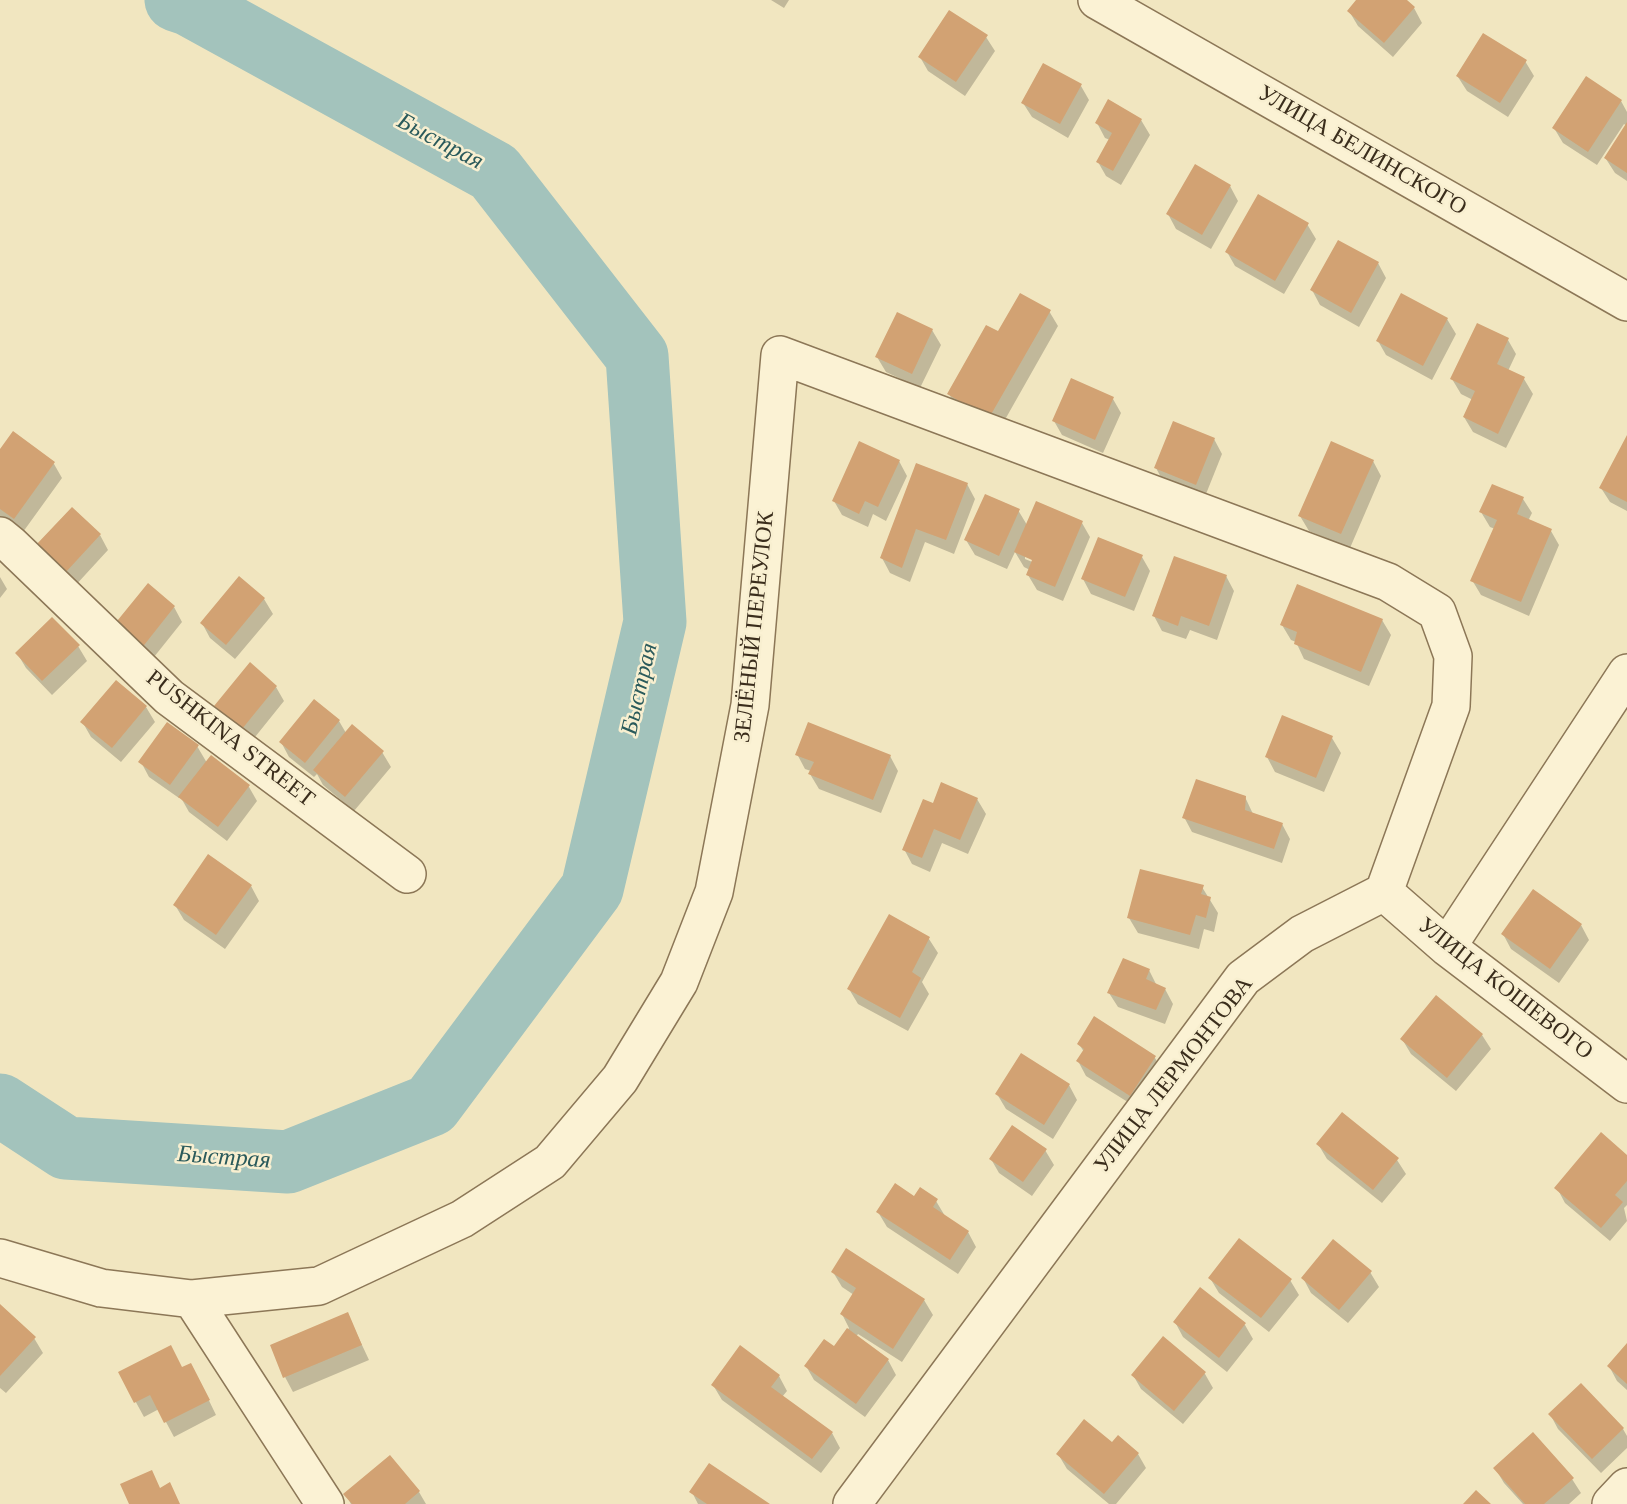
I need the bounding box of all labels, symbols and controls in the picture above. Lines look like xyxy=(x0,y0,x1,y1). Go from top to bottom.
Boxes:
street label: УЛИЦА БЕЛИНСКОГО xyxy=(1253,80,1471,222)
water label: Быстрая xyxy=(392,107,488,177)
street label: ЗЕЛЁНЫЙ ПЕРЕУЛОК xyxy=(729,510,781,744)
water label: Быстрая xyxy=(615,640,665,738)
street label: PUSHKINA STREET xyxy=(140,665,320,813)
street label: УЛИЦА КОШЕВОГО xyxy=(1412,912,1598,1066)
street label: УЛИЦА ЛЕРМОНТОВА xyxy=(1089,971,1259,1179)
water label: Быстрая xyxy=(176,1140,272,1176)

